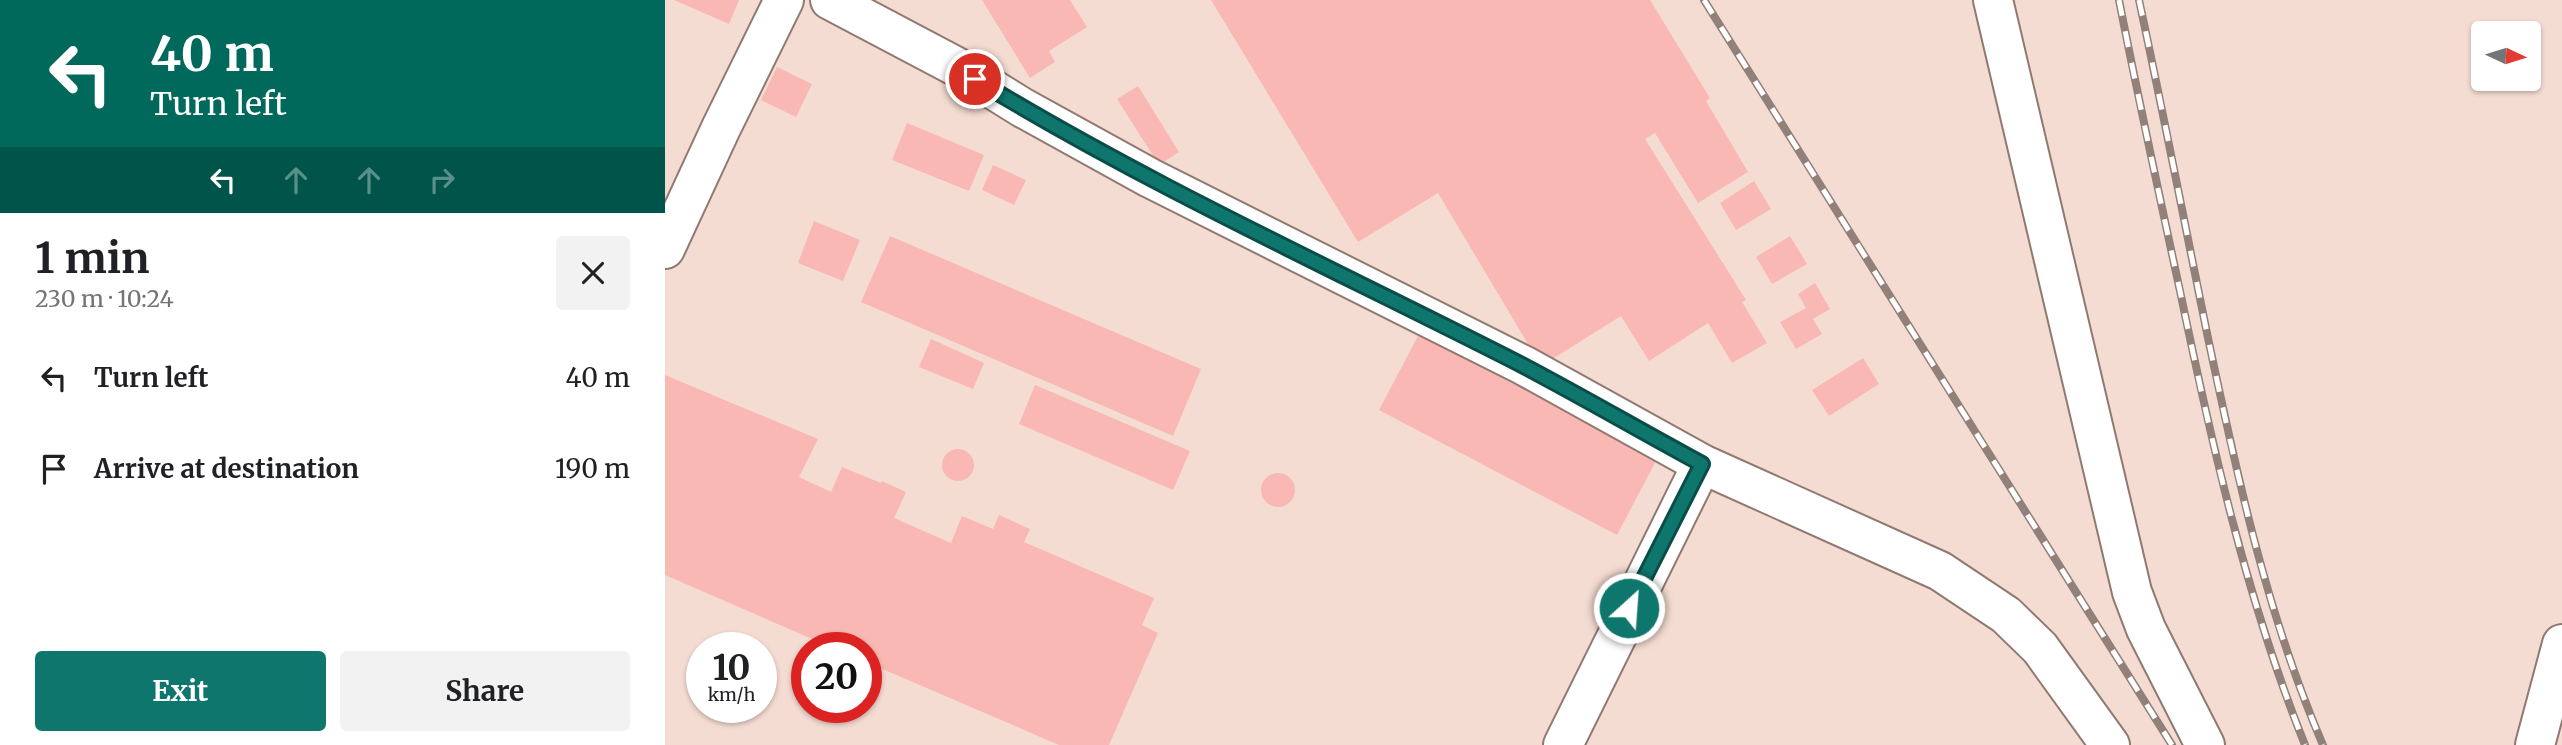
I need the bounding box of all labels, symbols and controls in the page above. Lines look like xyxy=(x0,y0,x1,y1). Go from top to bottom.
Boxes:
north arrow xyxy=(2471,21,2541,91)
map controls xyxy=(2471,21,2541,91)
text: 40 m xyxy=(150,23,274,84)
icon: left xyxy=(35,28,126,119)
pin xyxy=(945,49,1005,109)
icon: arrive xyxy=(956,60,994,98)
text: Turn left xyxy=(150,84,287,124)
icon: left xyxy=(204,161,242,199)
icon: ahead xyxy=(277,161,315,199)
icon: ahead xyxy=(350,161,388,199)
icon: right xyxy=(423,161,461,199)
text: 1 min xyxy=(35,232,149,284)
button: close xyxy=(556,236,630,310)
text: 230 m · 10:24 xyxy=(35,284,174,313)
icon: left xyxy=(35,359,73,397)
text: Turn left xyxy=(94,361,208,394)
text: 40 m xyxy=(566,361,630,394)
icon: arrive xyxy=(35,450,73,488)
text: Arrive at destination xyxy=(94,452,359,485)
text: 190 m xyxy=(555,452,630,485)
position arrow xyxy=(1592,571,1666,645)
speed limit sign: 20 xyxy=(791,632,882,723)
text: 10 xyxy=(713,646,750,690)
button: Exit xyxy=(35,651,326,731)
button: Share xyxy=(340,651,630,731)
text: km/h xyxy=(708,683,755,706)

